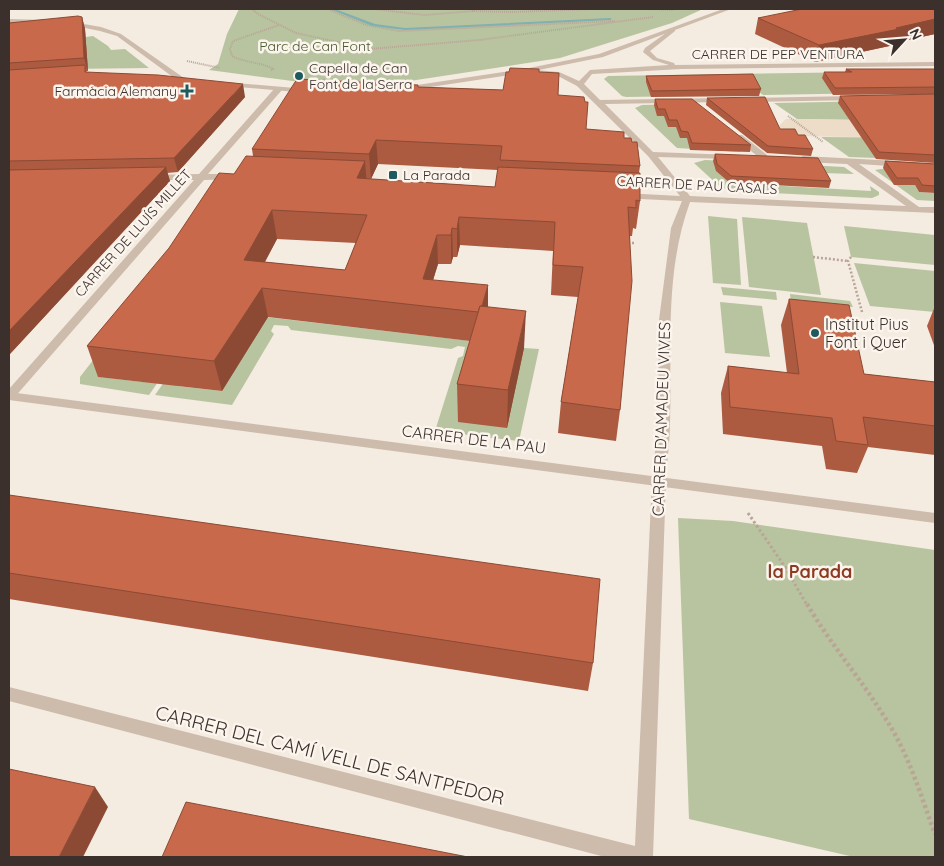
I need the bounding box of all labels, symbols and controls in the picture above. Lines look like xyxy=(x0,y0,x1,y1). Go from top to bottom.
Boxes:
north arrow xyxy=(879,15,929,65)
text: N xyxy=(905,26,926,43)
park label: Parc de Can Font xyxy=(259,37,371,55)
street label: CARRER DE PEP VENTURA xyxy=(692,45,864,63)
place label: Capella de Can Font de la Serra xyxy=(309,59,412,93)
marker: Capella de Can Font de la Serra xyxy=(293,70,305,82)
place label: Farmàcia Alemany xyxy=(54,82,177,100)
marker: Farmàcia Alemany xyxy=(181,85,193,97)
street label: CARRER DE LLUÍS MILLET xyxy=(71,165,195,301)
place label: La Parada xyxy=(403,166,470,184)
marker: La Parada xyxy=(387,169,399,181)
street label: CARRER DE PAU CASALS xyxy=(616,172,778,198)
place label: Institut Pius Font i Quer xyxy=(825,314,909,352)
street label: CARRER D'AMADEU VIVES xyxy=(648,321,674,517)
marker: Institut Pius Font i Quer xyxy=(809,327,821,339)
street label: CARRER DE LA PAU xyxy=(401,420,547,458)
district label: la Parada xyxy=(768,560,852,583)
street label: CARRER DEL CAMÍ VELL DE SANTPEDOR xyxy=(153,700,507,810)

